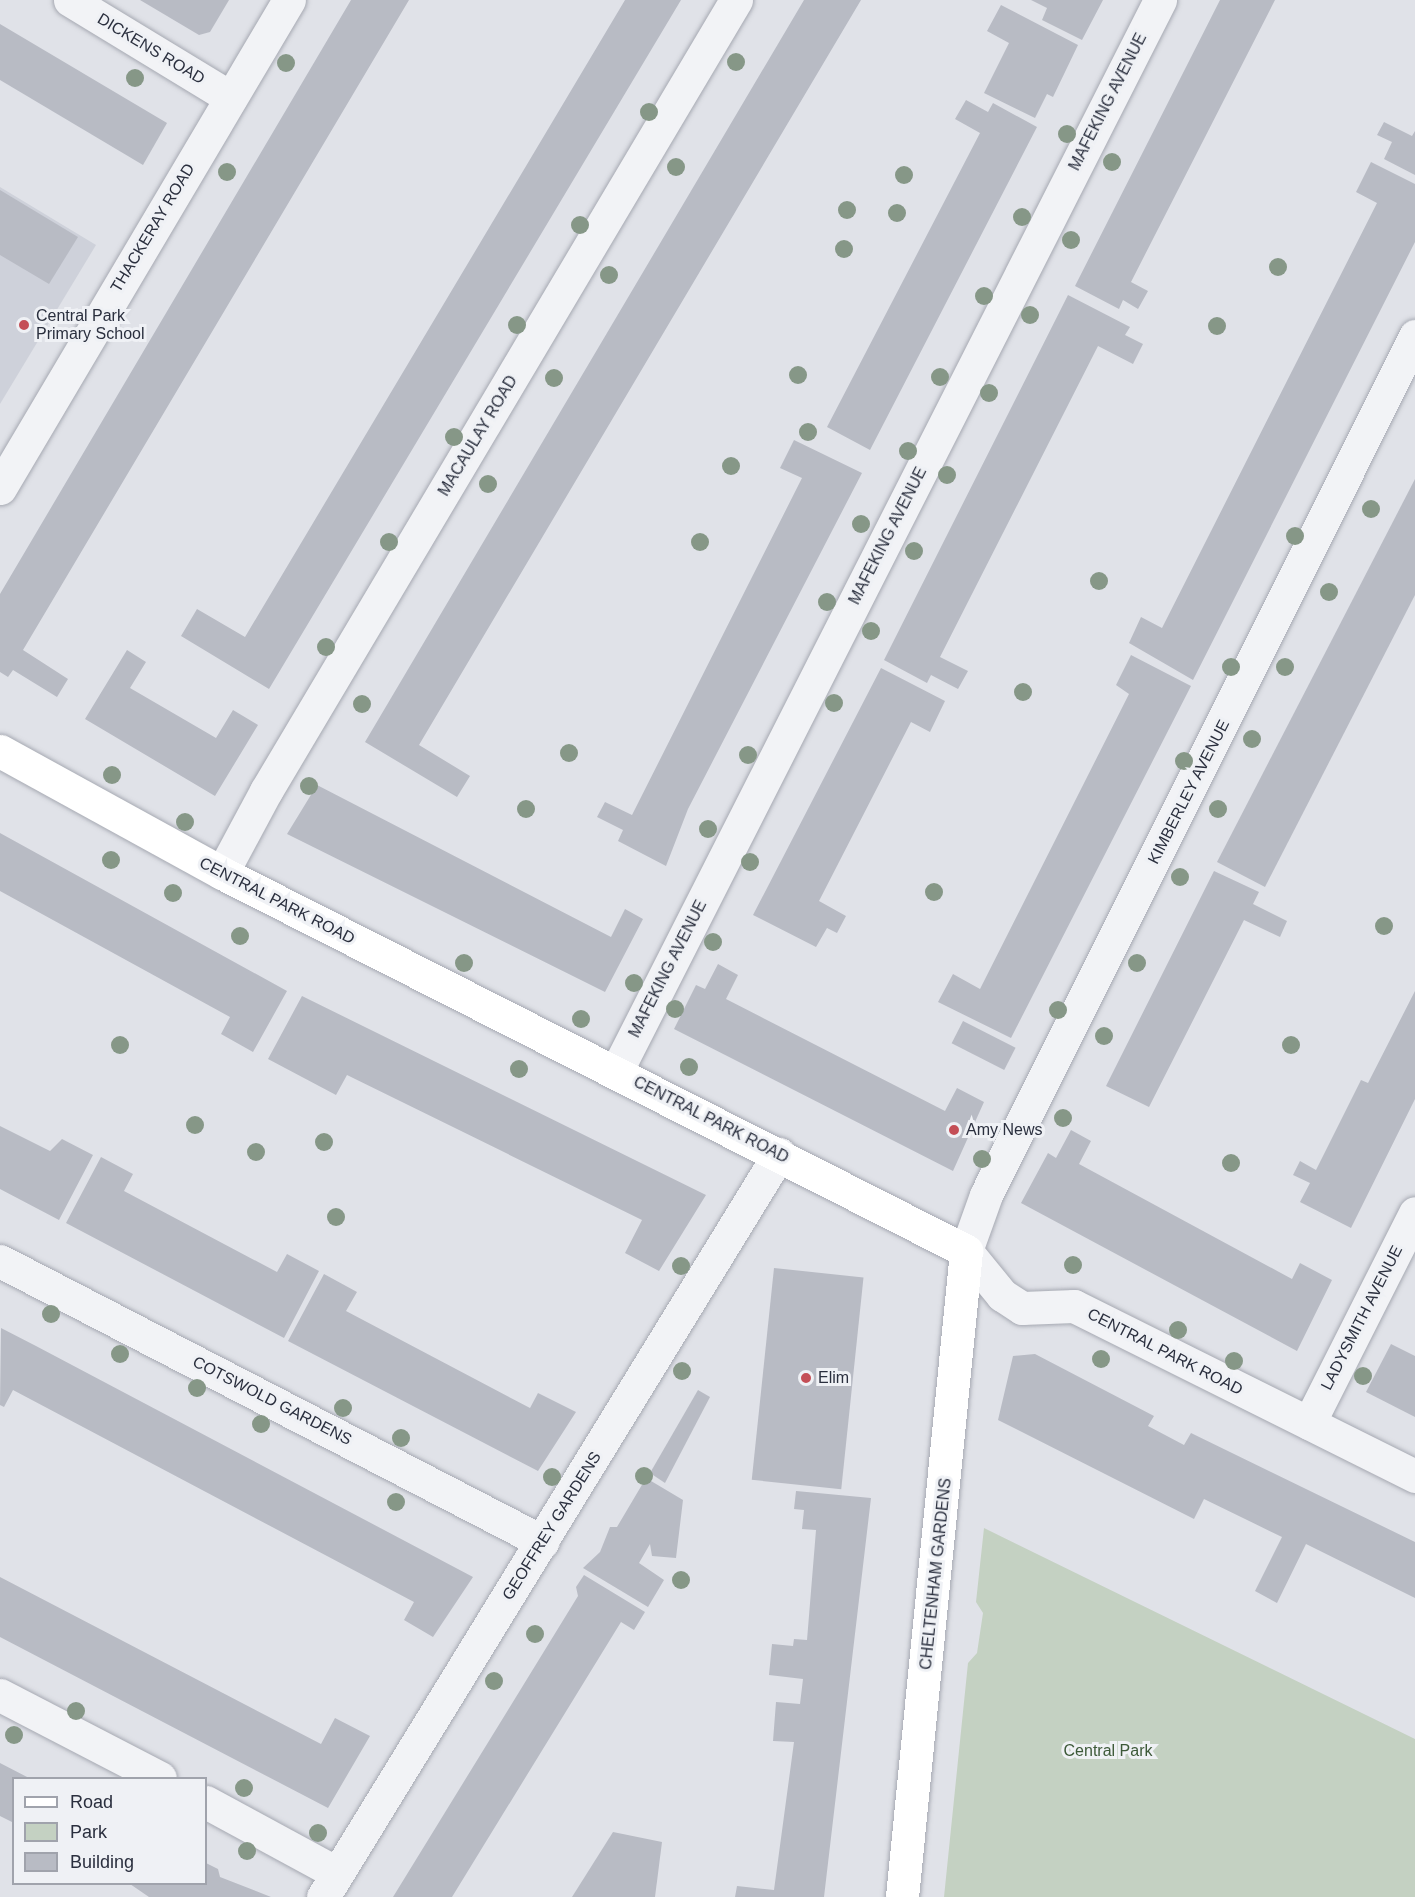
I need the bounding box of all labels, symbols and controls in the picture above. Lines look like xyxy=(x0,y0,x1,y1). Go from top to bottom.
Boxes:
street label: DICKENS ROAD xyxy=(94,9,208,89)
street label: MAFEKING AVENUE xyxy=(1065,30,1151,174)
street label: THACKERAY ROAD xyxy=(107,160,199,296)
place label: Central Park Primary School xyxy=(36,306,144,344)
marker: Central Park Primary School xyxy=(17,318,31,332)
street label: MACAULAY ROAD xyxy=(434,372,522,500)
street label: MAFEKING AVENUE xyxy=(845,464,931,608)
street label: KIMBERLEY AVENUE xyxy=(1144,716,1234,868)
street label: CENTRAL PARK ROAD xyxy=(196,853,358,949)
street label: MAFEKING AVENUE xyxy=(625,897,711,1041)
street label: CENTRAL PARK ROAD xyxy=(630,1072,792,1168)
place label: Amy News xyxy=(966,1120,1042,1140)
marker: Amy News xyxy=(947,1123,961,1137)
street label: LADYSMITH AVENUE xyxy=(1317,1242,1407,1394)
street label: CENTRAL PARK ROAD xyxy=(1084,1304,1246,1400)
street label: COTSWOLD GARDENS xyxy=(189,1352,355,1450)
place label: Elim xyxy=(818,1368,849,1388)
marker: Elim xyxy=(799,1371,813,1385)
street label: GEOFFREY GARDENS xyxy=(498,1448,606,1604)
street label: CHELTENHAM GARDENS xyxy=(916,1477,956,1671)
park label: Central Park xyxy=(1064,1741,1152,1761)
legend xyxy=(12,1777,207,1885)
text: Road xyxy=(70,1792,113,1812)
text: Park xyxy=(70,1822,107,1842)
text: Building xyxy=(70,1852,134,1872)

